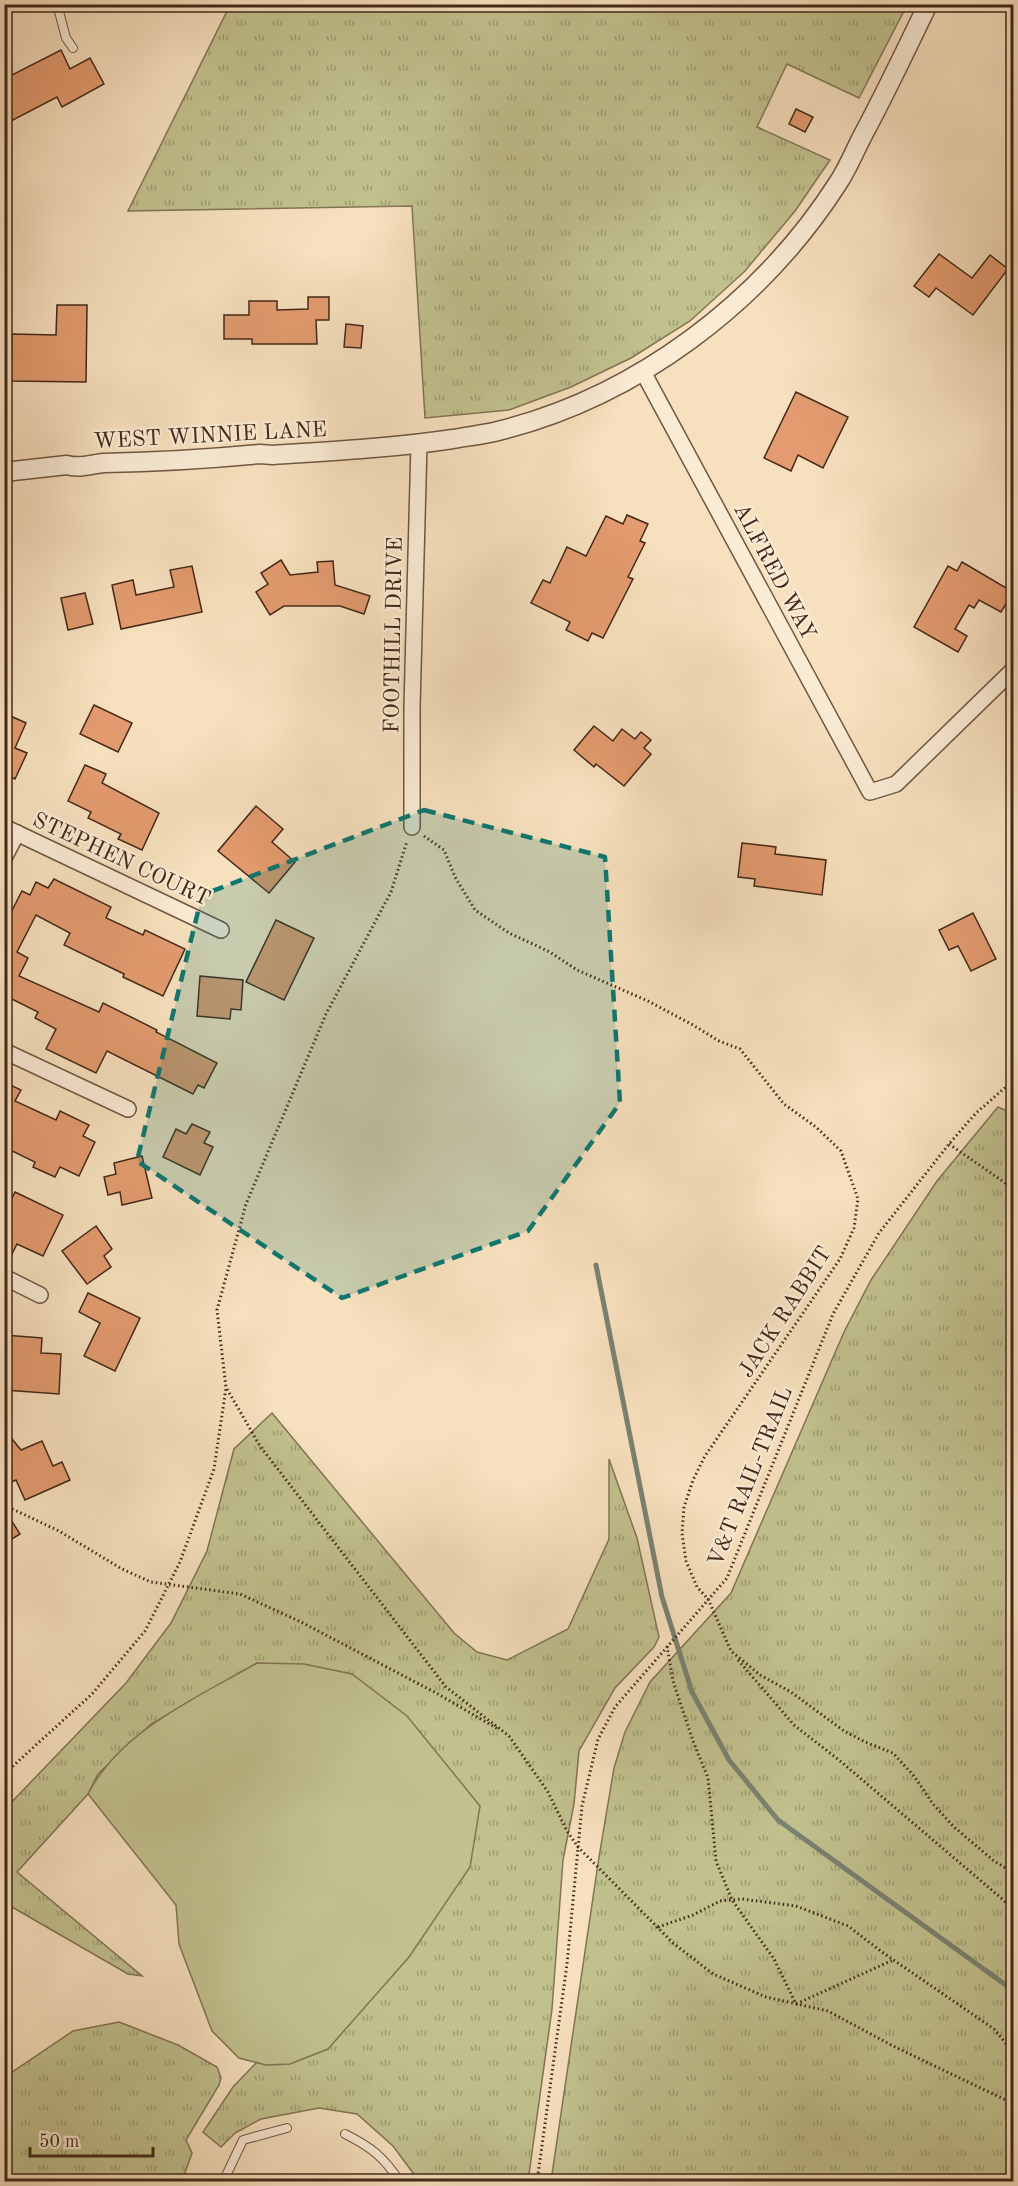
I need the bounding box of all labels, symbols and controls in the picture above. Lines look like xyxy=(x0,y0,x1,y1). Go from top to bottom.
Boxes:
street label: WEST WINNIE LANE xyxy=(93,419,327,453)
street label: ALFRED WAY xyxy=(729,500,819,644)
street label: FOOTHILL DRIVE xyxy=(381,536,407,734)
street label: STEPHEN COURT xyxy=(29,809,213,911)
street label: JACK RABBIT xyxy=(735,1243,836,1381)
street label: V&T RAIL-TRAIL xyxy=(705,1384,797,1570)
scale bar xyxy=(30,2120,153,2158)
text: 50 m xyxy=(39,2133,79,2151)

